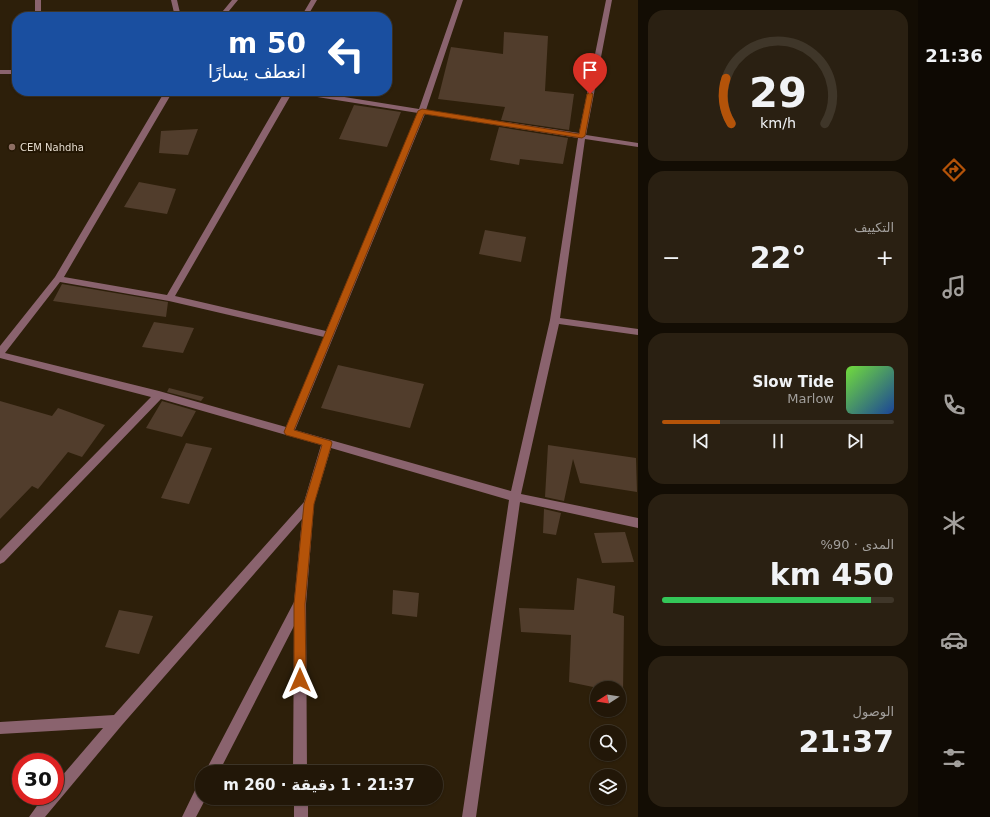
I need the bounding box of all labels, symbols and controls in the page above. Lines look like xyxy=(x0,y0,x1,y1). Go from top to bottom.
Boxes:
text: 50 m xyxy=(228,27,306,60)
icon: left xyxy=(320,28,372,80)
text: 21:36 xyxy=(925,45,983,66)
pin xyxy=(573,53,607,94)
icon: arrive xyxy=(579,59,601,81)
text: انعطف يسارًا xyxy=(208,61,306,82)
text: 29 xyxy=(749,68,807,117)
text: km/h xyxy=(760,114,796,130)
marker: CEM Nahdha xyxy=(7,142,17,152)
place label: CEM Nahdha xyxy=(20,142,84,153)
icon: directions xyxy=(940,156,968,184)
text: التكييف xyxy=(854,220,894,235)
text: 22° xyxy=(750,240,806,275)
text: − xyxy=(662,245,680,270)
text: + xyxy=(876,245,894,270)
icon: music xyxy=(940,273,968,301)
text: Slow Tide xyxy=(752,373,834,391)
text: Marlow xyxy=(787,391,834,406)
icon: phone xyxy=(940,391,968,419)
icon: previous xyxy=(690,430,712,452)
icon: pause xyxy=(767,430,789,452)
icon: next xyxy=(844,430,866,452)
icon: climate xyxy=(940,509,968,537)
text: المدى · 90% xyxy=(821,537,894,552)
text: 450 km xyxy=(770,557,894,592)
icon: car xyxy=(940,626,968,654)
position arrow xyxy=(279,659,321,701)
north arrow xyxy=(590,681,626,717)
map controls xyxy=(590,681,626,805)
text: الوصول xyxy=(853,704,894,719)
text: 21:37 xyxy=(799,724,894,759)
button: search xyxy=(590,725,626,761)
icon: filters xyxy=(940,744,968,772)
speed limit sign: 30 xyxy=(12,753,64,805)
button: layers xyxy=(590,769,626,805)
text: 21:37 · 1 دقيقة · 260 m xyxy=(223,776,415,794)

